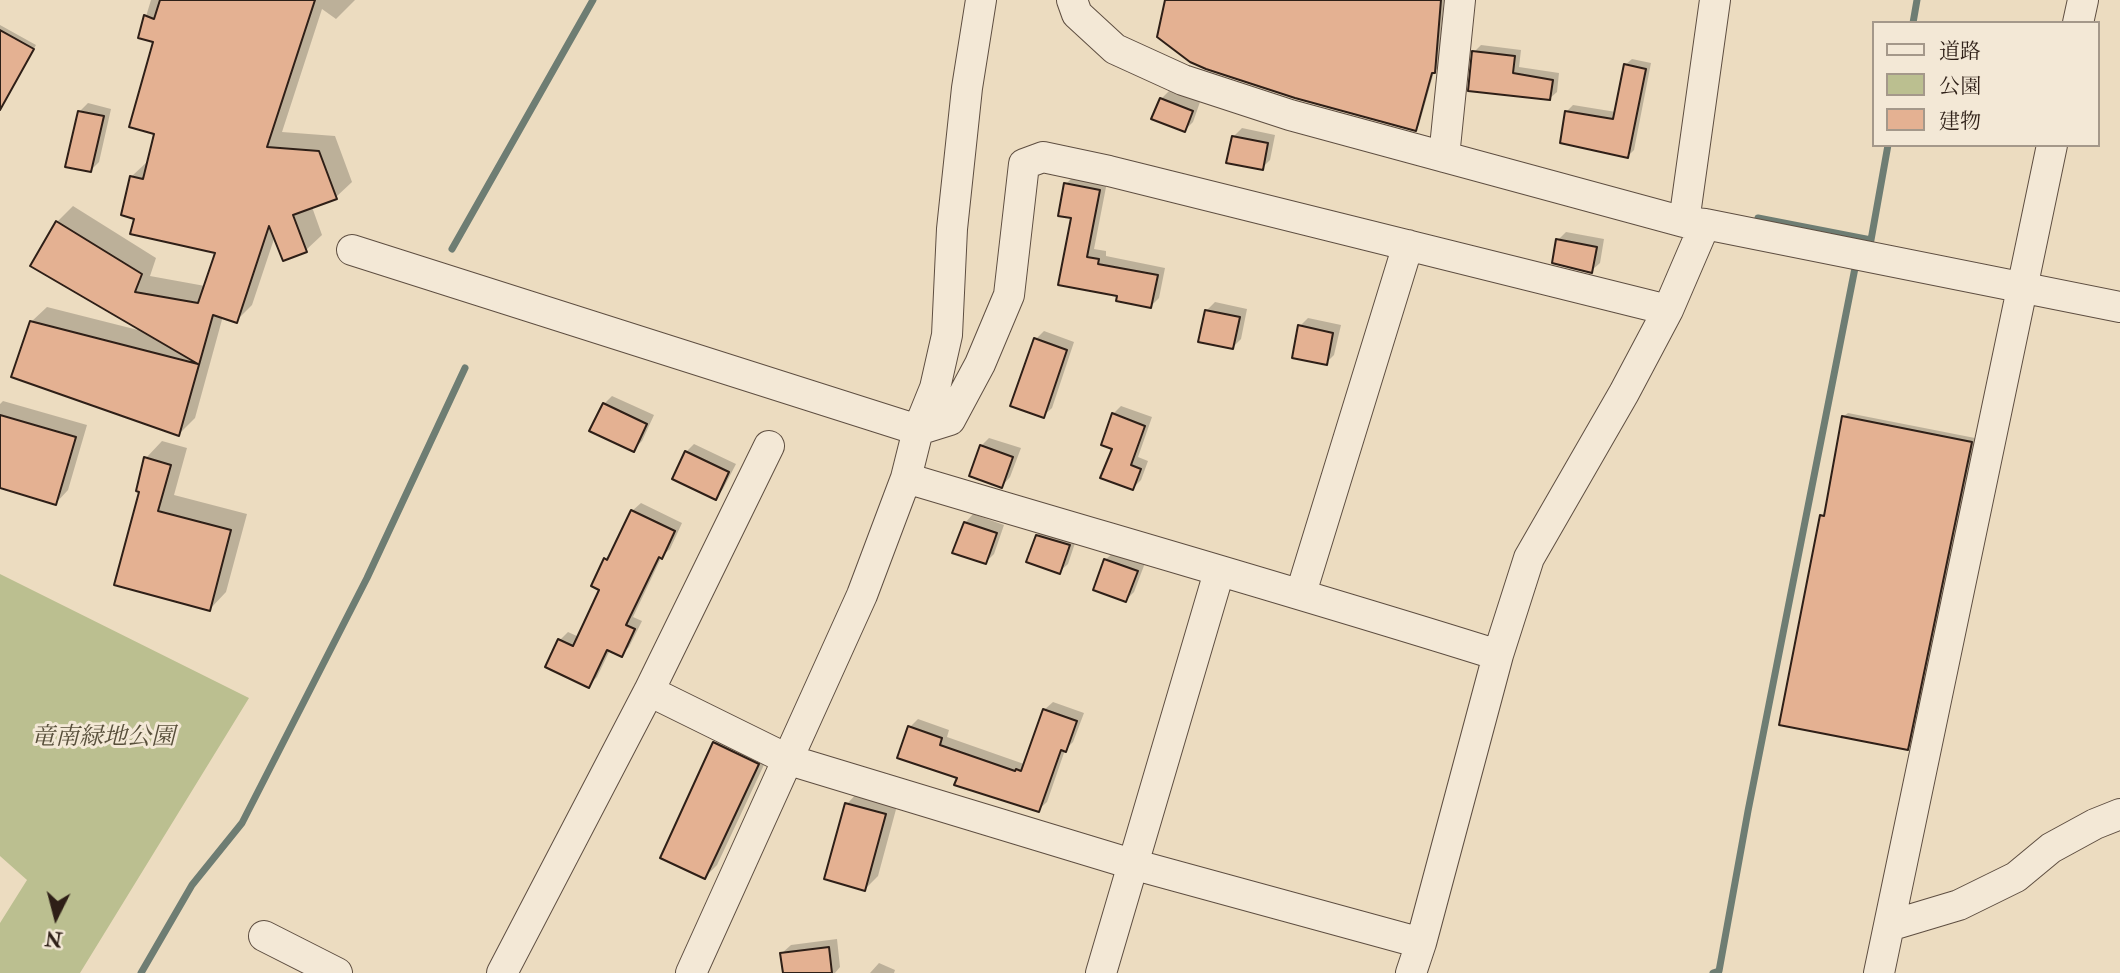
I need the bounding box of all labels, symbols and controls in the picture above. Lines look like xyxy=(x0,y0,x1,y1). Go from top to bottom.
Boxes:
legend xyxy=(1871,21,2099,147)
text: 道路 xyxy=(1939,38,1981,65)
text: 公園 xyxy=(1939,73,1981,100)
text: 建物 xyxy=(1939,108,1981,135)
park label: 竜南緑地公園 xyxy=(31,725,175,753)
north arrow xyxy=(21,882,91,952)
text: N xyxy=(44,925,64,951)

